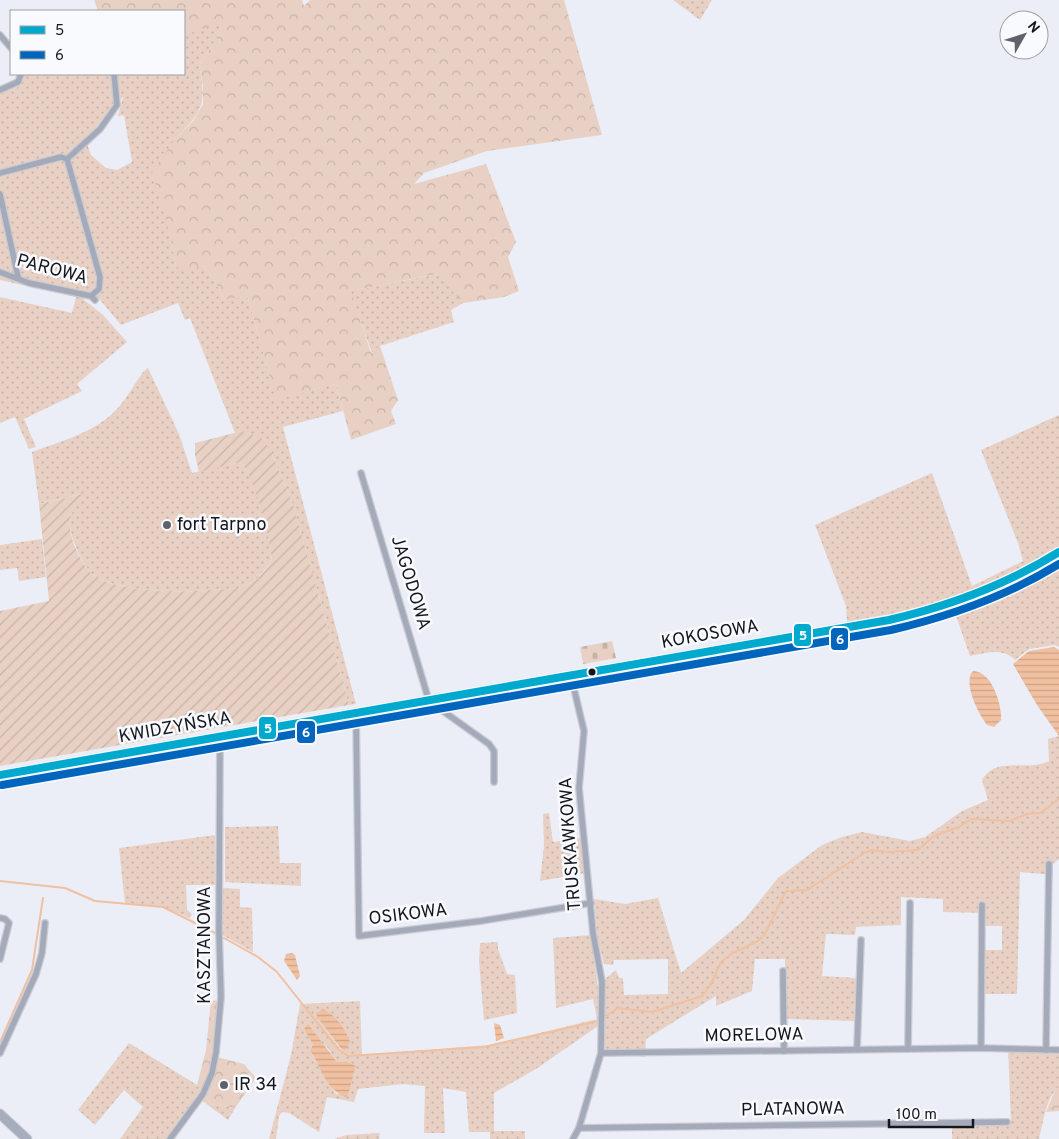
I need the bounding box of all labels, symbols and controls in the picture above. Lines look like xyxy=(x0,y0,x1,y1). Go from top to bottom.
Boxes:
legend xyxy=(10,10,185,75)
north arrow xyxy=(999,10,1049,60)
text: N xyxy=(1023,19,1043,37)
text: 5 xyxy=(55,22,64,41)
text: 6 xyxy=(55,47,64,66)
street label: PAROWA xyxy=(14,250,90,290)
place label: fort Tarpno xyxy=(177,514,267,537)
marker: fort Tarpno xyxy=(161,519,173,531)
street label: JAGODOWA xyxy=(385,533,435,633)
street label: KOKOSOWA xyxy=(660,615,760,655)
line badge: 5 xyxy=(793,623,812,647)
line badge: 6 xyxy=(830,627,849,651)
text: 5 xyxy=(799,628,807,645)
text: 6 xyxy=(836,632,844,649)
unlabelled marker xyxy=(587,667,597,677)
street label: KWIDZYŃSKA xyxy=(117,705,233,749)
line badge: 5 xyxy=(258,716,277,740)
line badge: 6 xyxy=(296,720,316,744)
text: 5 xyxy=(264,721,272,738)
text: 6 xyxy=(302,725,310,742)
street label: TRUSKAWKOWA xyxy=(555,776,587,912)
street label: KASZTANOWA xyxy=(194,886,217,1004)
street label: OSIKOWA xyxy=(367,899,449,931)
street label: MORELOWA xyxy=(704,1024,804,1048)
place label: IR 34 xyxy=(234,1074,277,1097)
marker: IR 34 xyxy=(218,1079,230,1091)
scale bar xyxy=(889,1096,973,1128)
street label: PLATANOWA xyxy=(741,1098,845,1122)
text: 100 m xyxy=(896,1106,937,1125)

